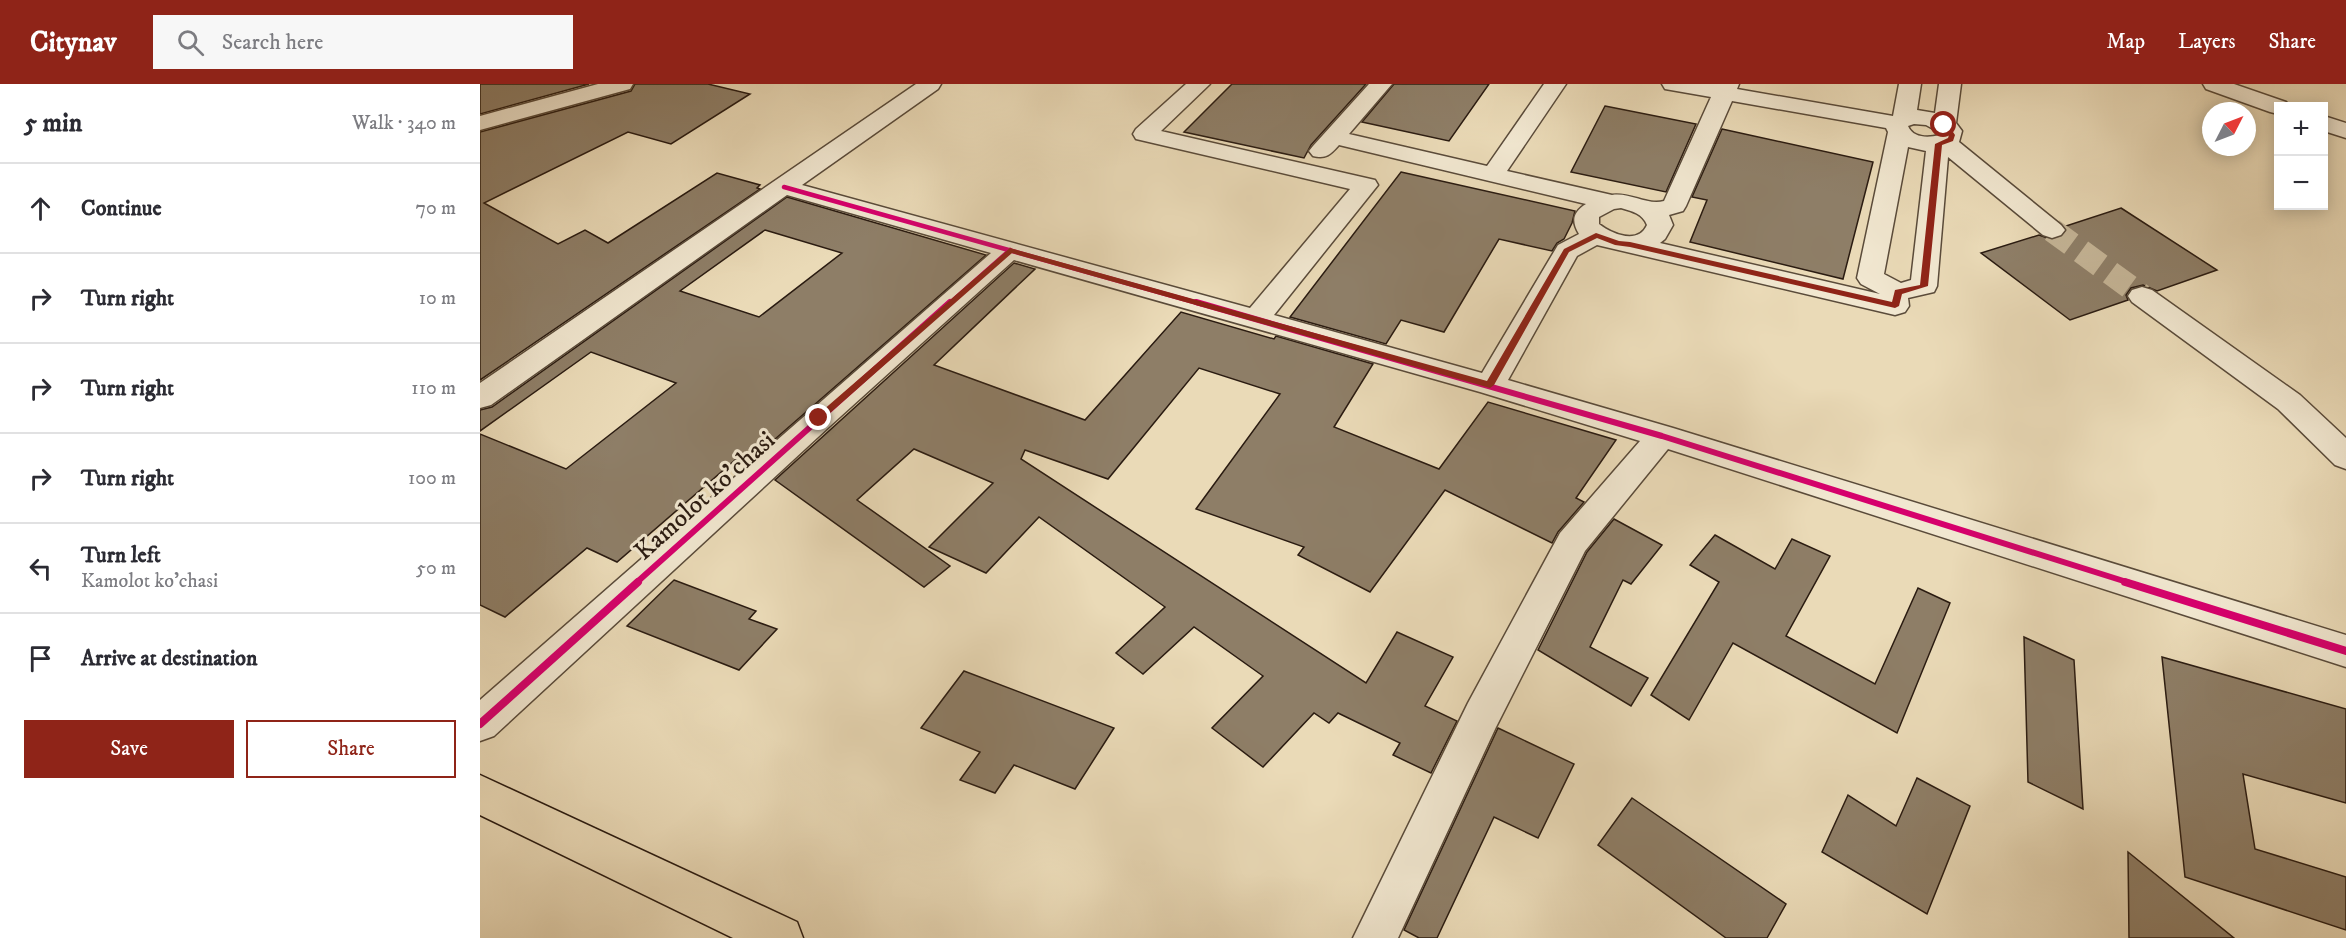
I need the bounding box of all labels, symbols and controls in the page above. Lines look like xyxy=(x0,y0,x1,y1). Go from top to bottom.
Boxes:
search box xyxy=(153,15,573,69)
text: Citynav xyxy=(30,25,117,60)
icon: search xyxy=(174,26,207,59)
text: Search here xyxy=(222,29,323,56)
text: Map xyxy=(2106,29,2145,55)
text: Layers xyxy=(2178,29,2236,55)
text: Share xyxy=(2269,29,2316,55)
north arrow xyxy=(2202,102,2256,156)
map controls xyxy=(2274,102,2328,210)
button: + xyxy=(2274,102,2328,156)
text: 5 min xyxy=(24,107,82,140)
text: Walk · 340 m xyxy=(352,111,456,136)
route start xyxy=(1930,111,1956,137)
button: − xyxy=(2274,156,2328,210)
icon: ahead xyxy=(24,192,57,225)
text: Continue xyxy=(81,195,162,222)
text: 70 m xyxy=(415,196,456,221)
icon: right xyxy=(24,282,57,315)
text: Turn right xyxy=(81,285,174,312)
text: 10 m xyxy=(419,286,456,311)
icon: right xyxy=(24,372,57,405)
text: Turn right xyxy=(81,375,174,402)
text: 110 m xyxy=(411,376,456,401)
route end xyxy=(805,404,831,430)
street label: Kamolot ko'chasi xyxy=(628,424,782,568)
icon: right xyxy=(24,462,57,495)
text: Turn right xyxy=(81,465,174,492)
text: 100 m xyxy=(408,466,456,491)
text: Turn left xyxy=(81,542,161,569)
icon: left xyxy=(24,552,57,585)
text: 50 m xyxy=(416,556,456,581)
text: Kamolot ko'chasi xyxy=(81,569,218,594)
icon: arrive xyxy=(24,642,57,675)
text: Arrive at destination xyxy=(81,645,258,672)
button: Save xyxy=(24,720,234,778)
button: Share xyxy=(246,720,456,778)

